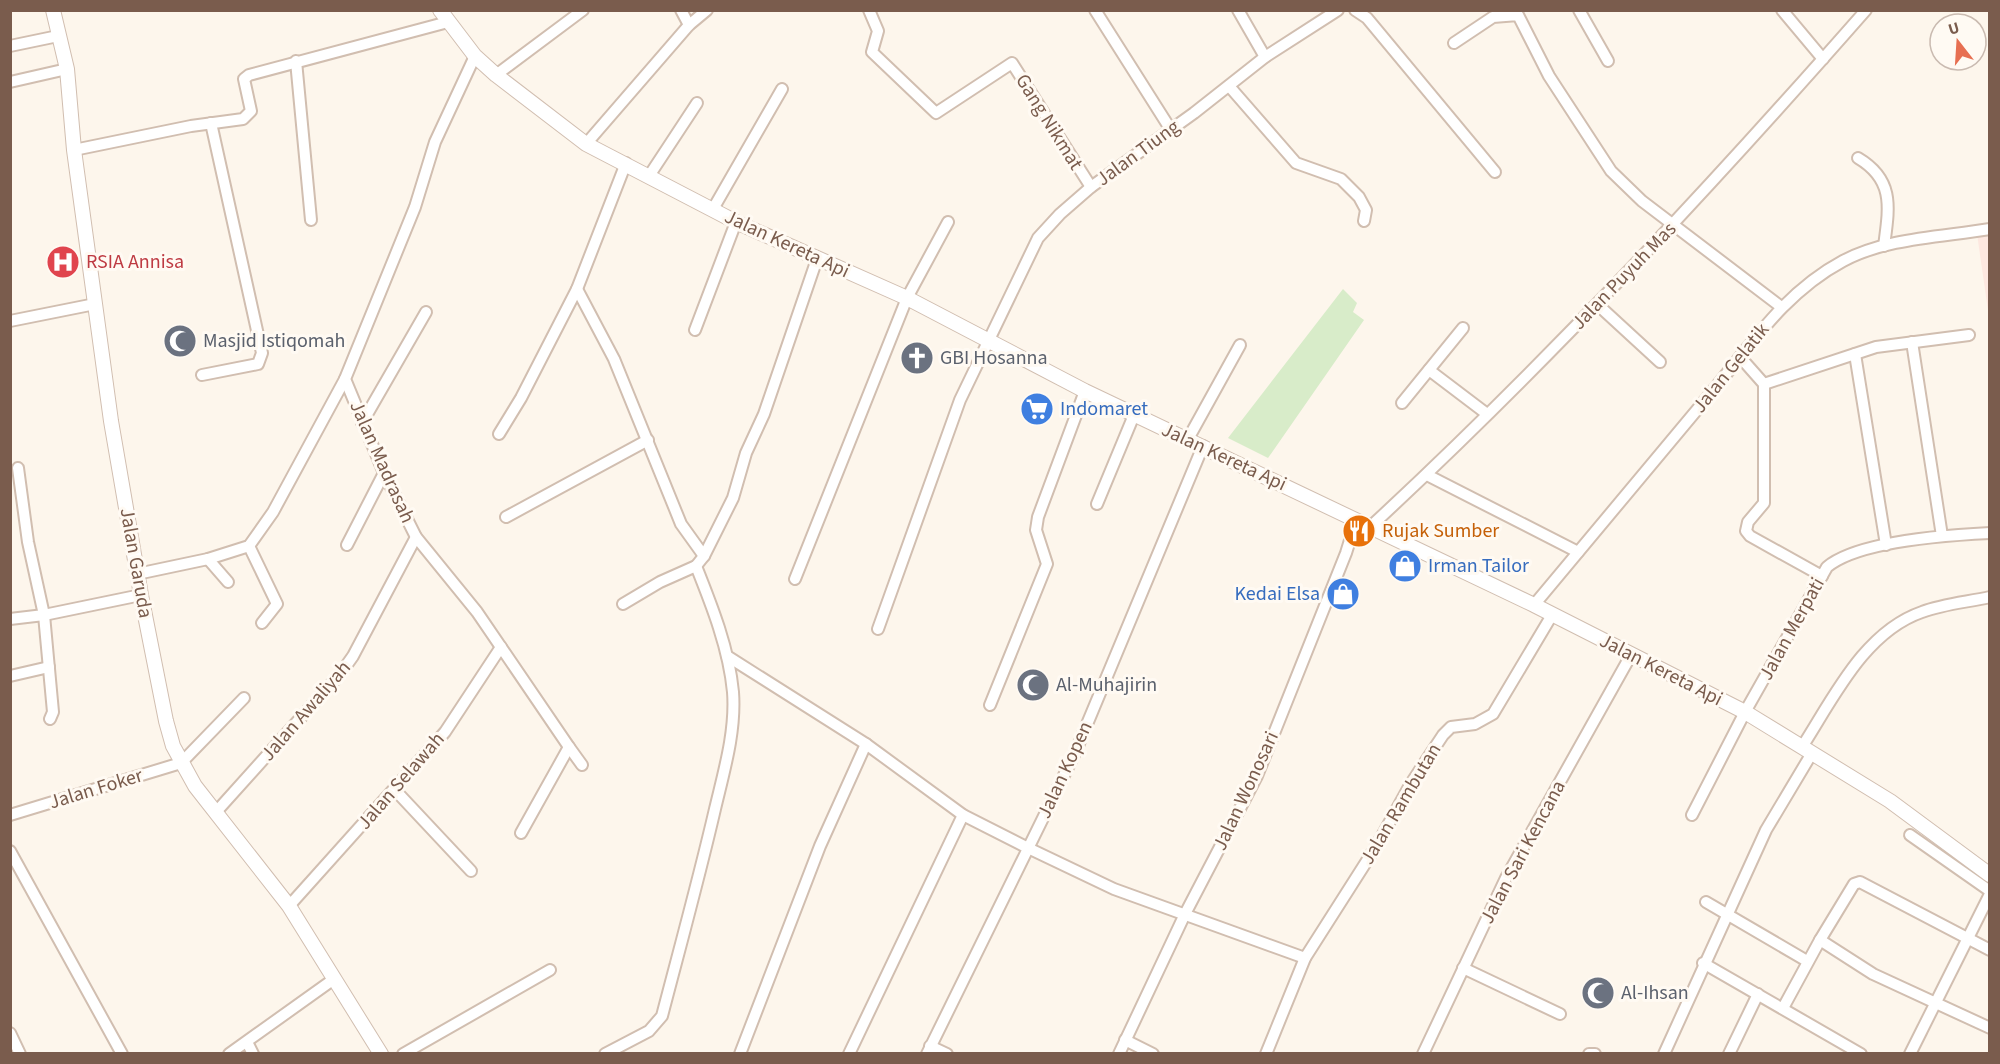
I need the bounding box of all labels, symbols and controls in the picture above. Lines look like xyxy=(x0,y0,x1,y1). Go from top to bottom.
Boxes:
north arrow xyxy=(1928,12,1988,72)
text: U xyxy=(1946,17,1962,41)
street label: Gang Nikmat xyxy=(1008,69,1090,176)
street label: Jalan Tiung xyxy=(1090,113,1186,193)
street label: Jalan Kereta Api xyxy=(720,203,854,285)
street label: Jalan Puyuh Mas xyxy=(1565,216,1683,336)
hospital icon: RSIA Annisa xyxy=(45,244,81,280)
place label: RSIA Annisa xyxy=(86,248,184,276)
street label: Jalan Gelatik xyxy=(1686,317,1776,419)
mosque icon: Masjid Istiqomah xyxy=(162,323,198,359)
place label: Masjid Istiqomah xyxy=(203,327,345,355)
church icon: GBI Hosanna xyxy=(899,340,935,376)
place label: GBI Hosanna xyxy=(940,344,1048,372)
supermarket icon: Indomaret xyxy=(1019,391,1055,427)
place label: Indomaret xyxy=(1060,395,1148,423)
street label: Jalan Madrasah xyxy=(342,396,422,528)
street label: Jalan Kereta Api xyxy=(1157,416,1291,498)
street label: Jalan Garuda xyxy=(113,506,159,620)
restaurant icon: Rujak Sumber xyxy=(1341,513,1377,549)
place label: Rujak Sumber xyxy=(1382,517,1499,545)
shop icon: Irman Tailor xyxy=(1387,548,1423,584)
place label: Irman Tailor xyxy=(1428,552,1529,580)
street label: Jalan Merpati xyxy=(1752,573,1832,685)
shop icon: Kedai Elsa xyxy=(1325,576,1361,612)
place label: Kedai Elsa xyxy=(1234,580,1320,608)
street label: Jalan Kereta Api xyxy=(1595,627,1727,713)
street label: Jalan Awaliyah xyxy=(255,655,357,767)
mosque icon: Al-Muhajirin xyxy=(1015,667,1051,703)
place label: Al-Muhajirin xyxy=(1056,671,1157,699)
street label: Jalan Kopen xyxy=(1030,717,1100,823)
street label: Jalan Selawah xyxy=(351,726,451,836)
street label: Jalan Wonosari xyxy=(1206,727,1286,855)
street label: Jalan Rambutan xyxy=(1354,738,1448,870)
street label: Jalan Foker xyxy=(46,761,146,817)
street label: Jalan Sari Kencana xyxy=(1473,775,1573,929)
mosque icon: Al-Ihsan xyxy=(1580,975,1616,1011)
place label: Al-Ihsan xyxy=(1621,979,1689,1007)

